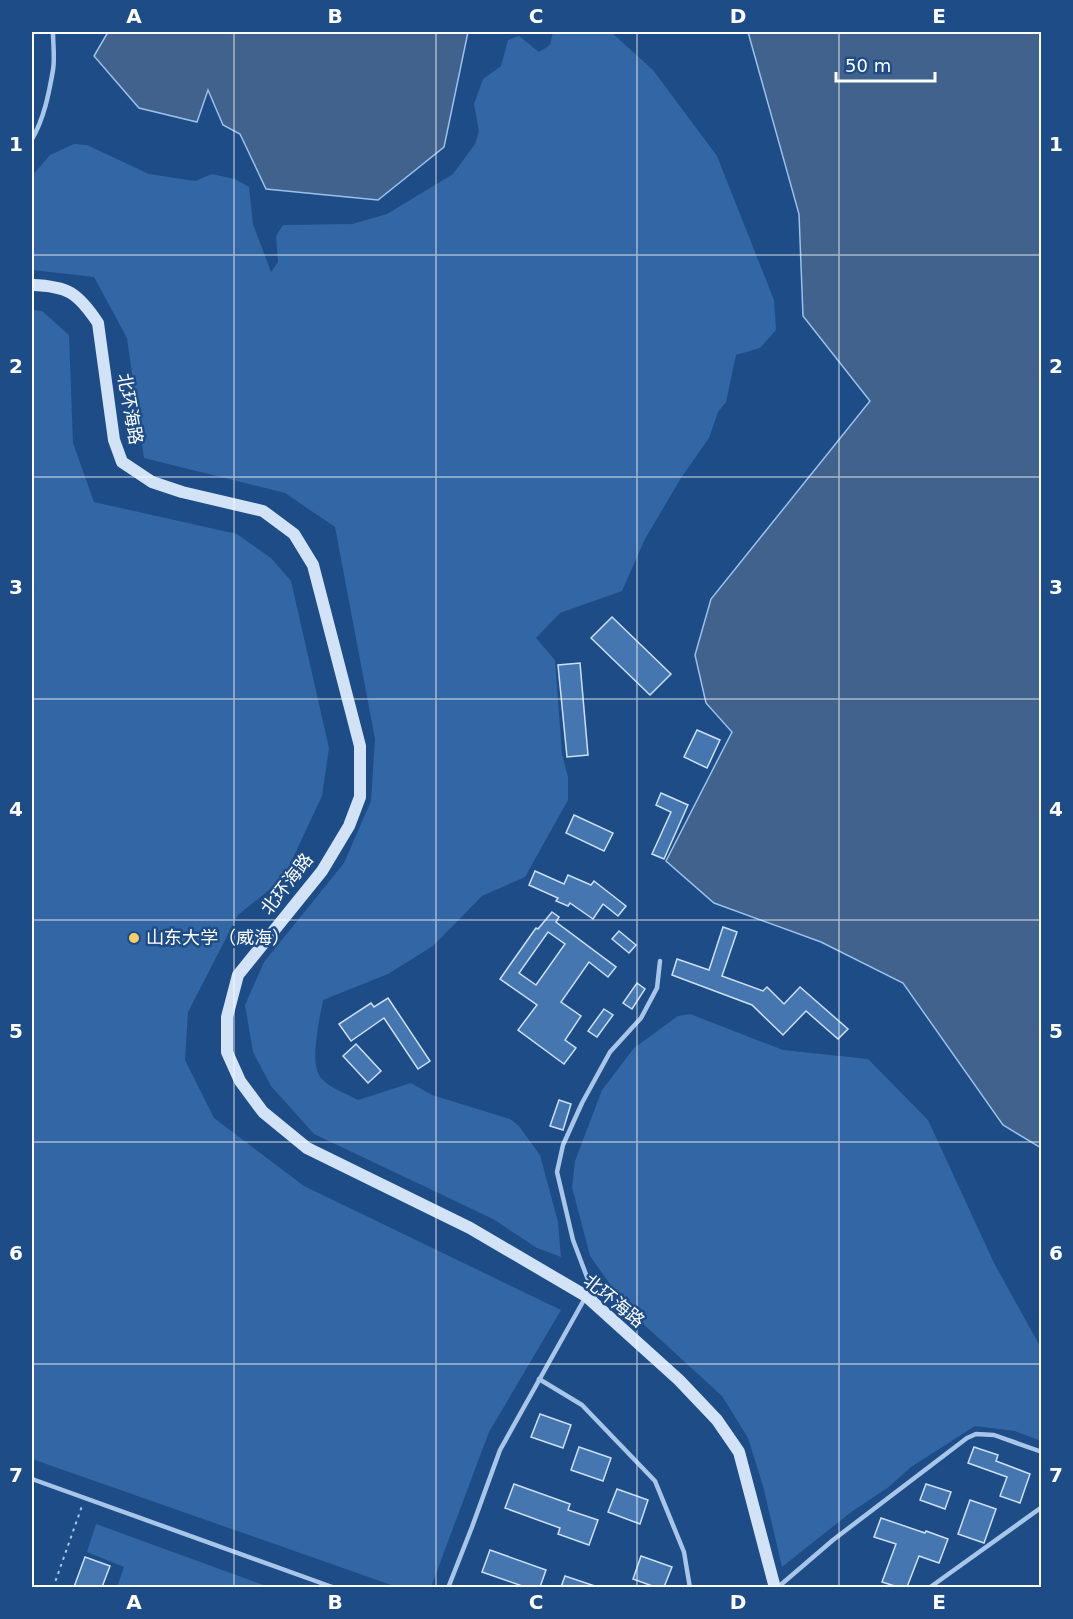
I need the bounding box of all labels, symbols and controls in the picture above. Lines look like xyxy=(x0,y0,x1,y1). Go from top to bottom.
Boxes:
text: A xyxy=(126,4,142,28)
text: B xyxy=(327,4,343,28)
text: C xyxy=(529,4,543,28)
text: D xyxy=(730,4,746,28)
text: E xyxy=(932,4,946,28)
scale bar xyxy=(836,45,935,83)
text: 50 m xyxy=(845,55,891,76)
text: 1 xyxy=(9,132,23,156)
text: 1 xyxy=(1049,132,1063,156)
text: 2 xyxy=(9,354,23,378)
text: 2 xyxy=(1049,354,1063,378)
street label: 北环海路 xyxy=(114,372,147,446)
text: 3 xyxy=(9,575,23,599)
text: 3 xyxy=(1049,575,1063,599)
text: 4 xyxy=(9,797,23,821)
text: 4 xyxy=(1049,797,1063,821)
street label: 北环海路 xyxy=(256,849,317,919)
place label: 山东大学（威海） xyxy=(146,927,290,948)
marker: 山东大学（威海） xyxy=(127,931,141,945)
text: 5 xyxy=(9,1019,23,1043)
text: 5 xyxy=(1049,1019,1063,1043)
text: 6 xyxy=(9,1241,23,1265)
text: 6 xyxy=(1049,1241,1063,1265)
street label: 北环海路 xyxy=(580,1270,649,1331)
text: 7 xyxy=(9,1463,23,1487)
text: 7 xyxy=(1049,1463,1063,1487)
text: A xyxy=(126,1590,142,1614)
text: B xyxy=(327,1590,343,1614)
text: C xyxy=(529,1590,543,1614)
text: D xyxy=(730,1590,746,1614)
text: E xyxy=(932,1590,946,1614)

